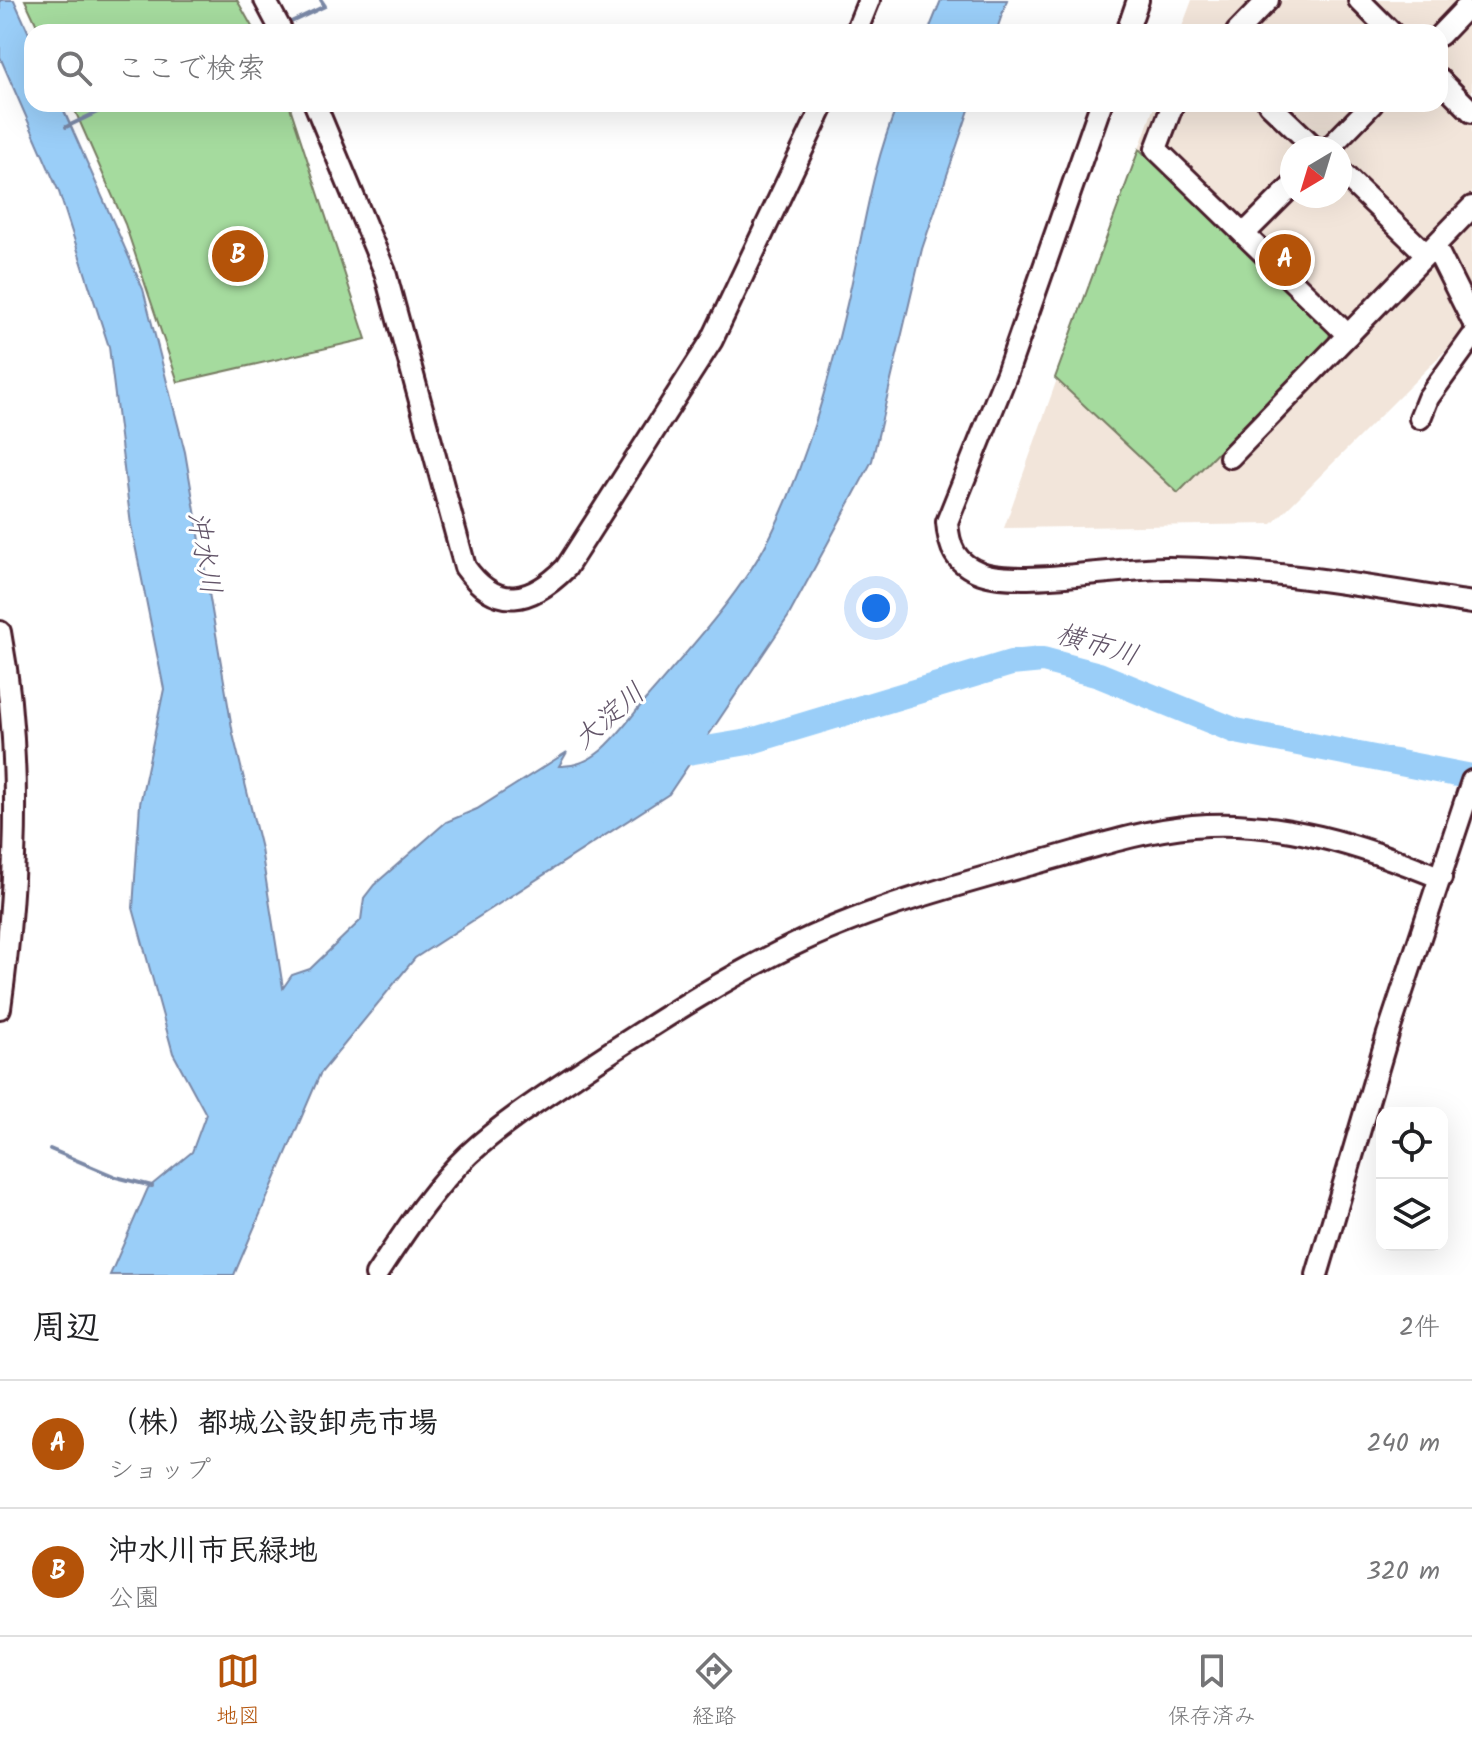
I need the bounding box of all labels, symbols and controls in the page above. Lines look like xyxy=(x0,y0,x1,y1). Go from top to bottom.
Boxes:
search box xyxy=(24,24,1448,112)
icon: search xyxy=(52,46,96,90)
text: ここで検索 xyxy=(116,46,266,94)
north arrow xyxy=(1280,136,1352,208)
pin: B xyxy=(212,226,264,286)
pin: A xyxy=(1259,230,1311,290)
water label: 沖水川 xyxy=(174,508,232,598)
your location xyxy=(856,588,896,628)
water label: 横市川 xyxy=(1050,612,1144,680)
water label: 大淀川 xyxy=(564,672,656,762)
map controls xyxy=(1376,1107,1448,1251)
button: locate xyxy=(1376,1107,1448,1179)
button: layers xyxy=(1376,1179,1448,1251)
text: 周辺 xyxy=(32,1302,100,1356)
text: 2件 xyxy=(1399,1307,1440,1349)
text: （株）都城公設卸売市場 xyxy=(108,1400,438,1448)
text: A xyxy=(50,1423,66,1465)
text: 240 m xyxy=(1366,1423,1440,1465)
text: ショップ xyxy=(108,1450,211,1492)
text: 沖水川市民緑地 xyxy=(108,1528,318,1576)
text: B xyxy=(50,1551,66,1593)
text: 320 m xyxy=(1366,1551,1440,1593)
text: 公園 xyxy=(108,1578,160,1620)
tab: 地図 xyxy=(216,1649,260,1735)
tab: 経路 xyxy=(692,1649,736,1735)
tab: 保存済み xyxy=(1168,1649,1256,1735)

